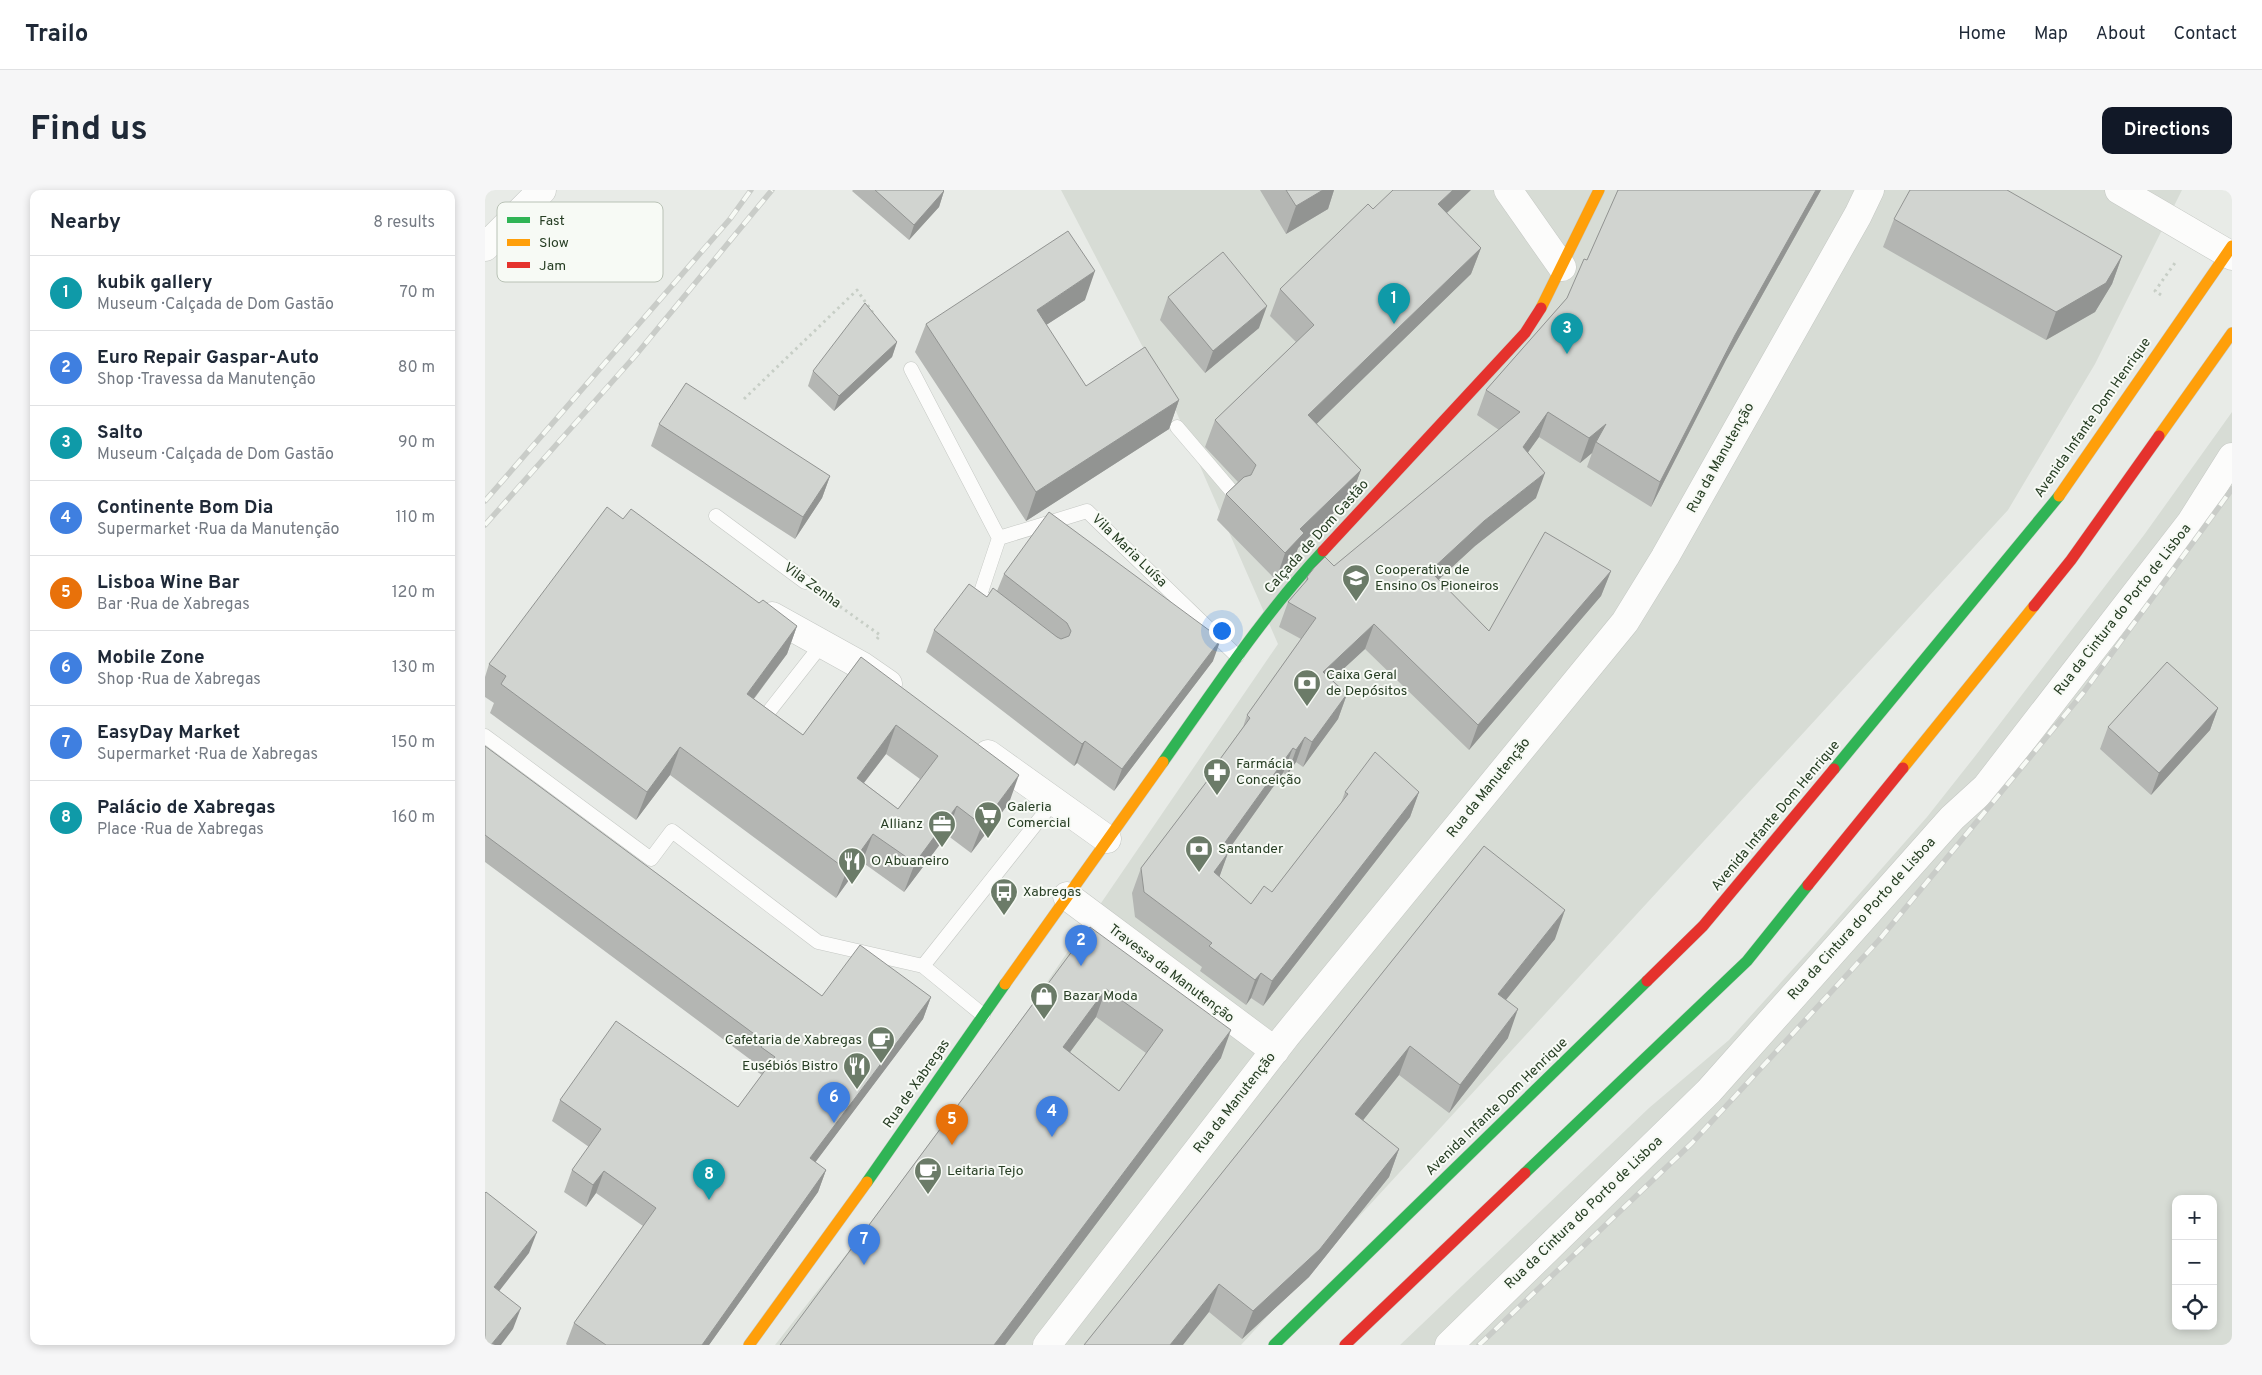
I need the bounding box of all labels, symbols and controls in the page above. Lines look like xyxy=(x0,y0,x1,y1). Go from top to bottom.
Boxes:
text: Trailo xyxy=(25,20,88,50)
text: Home xyxy=(1958,23,2006,46)
text: Map xyxy=(2034,23,2068,46)
text: About xyxy=(2096,23,2145,46)
text: Contact xyxy=(2173,23,2237,46)
button: Directions xyxy=(2102,107,2232,154)
text: Find us xyxy=(30,108,148,152)
legend xyxy=(497,202,663,282)
text: Nearby xyxy=(50,209,121,236)
text: 8 results xyxy=(373,213,435,233)
text: Fast xyxy=(539,213,565,230)
text: Slow xyxy=(539,235,569,252)
text: Jam xyxy=(539,258,566,275)
text: kubik gallery xyxy=(97,271,212,295)
text: 1 xyxy=(63,283,69,303)
text: 70 m xyxy=(400,283,435,303)
pin: 1 xyxy=(1378,283,1410,324)
text: Museum · Calçada de Dom Gastão xyxy=(97,295,334,315)
pin: 3 xyxy=(1551,313,1583,354)
street label: Avenida Infante Dom Henrique xyxy=(2031,335,2155,501)
text: Euro Repair Gaspar-Auto xyxy=(97,346,319,370)
text: 2 xyxy=(61,358,71,378)
text: 80 m xyxy=(398,358,435,378)
text: Shop · Travessa da Manutenção xyxy=(97,370,316,390)
street label: Rua da Manutenção xyxy=(1684,400,1758,516)
text: Salto xyxy=(97,421,143,445)
text: 3 xyxy=(61,433,71,453)
text: 90 m xyxy=(398,433,435,453)
text: Museum · Calçada de Dom Gastão xyxy=(97,445,334,465)
street label: Calçada de Dom Gastão xyxy=(1261,476,1373,598)
text: Continente Bom Dia xyxy=(97,496,273,520)
text: 4 xyxy=(61,508,71,528)
text: 110 m xyxy=(395,508,435,528)
street label: Vila Maria Luísa xyxy=(1088,511,1170,591)
text: Supermarket · Rua da Manutenção xyxy=(97,520,339,540)
street label: Rua da Cintura do Porto de Lisboa xyxy=(2051,521,2195,699)
street label: Vila Zenha xyxy=(780,560,844,612)
place label: Cooperativa de Ensino Os Pioneiros xyxy=(1375,562,1499,595)
school or university icon: Cooperativa de Ensino Os Pioneiros xyxy=(1341,563,1371,602)
text: Lisboa Wine Bar xyxy=(97,571,240,595)
text: 5 xyxy=(61,583,71,603)
text: 120 m xyxy=(392,583,435,603)
text: Bar · Rua de Xabregas xyxy=(97,595,250,615)
your location xyxy=(1209,618,1235,644)
text: Mobile Zone xyxy=(97,646,205,670)
text: 6 xyxy=(61,658,71,678)
text: 130 m xyxy=(392,658,435,678)
place label: Caixa Geral de Depósitos xyxy=(1326,667,1407,700)
bank icon: Caixa Geral de Depósitos xyxy=(1292,668,1322,707)
text: Shop · Rua de Xabregas xyxy=(97,670,261,690)
text: EasyDay Market xyxy=(97,721,240,745)
text: 7 xyxy=(62,733,70,753)
text: 150 m xyxy=(392,733,435,753)
street label: Rua da Manutenção xyxy=(1444,735,1535,841)
street label: Avenida Infante Dom Henrique xyxy=(1708,737,1844,895)
text: Supermarket · Rua de Xabregas xyxy=(97,745,318,765)
place label: Farmácia Conceição xyxy=(1236,756,1301,789)
pharmacy icon: Farmácia Conceição xyxy=(1202,757,1232,796)
text: Palácio de Xabregas xyxy=(97,796,276,820)
place label: Galeria Comercial xyxy=(1007,799,1070,832)
supermarket icon: Galeria Comercial xyxy=(973,800,1003,839)
text: 8 xyxy=(61,808,71,828)
text: 160 m xyxy=(392,808,435,828)
office icon: Allianz xyxy=(927,809,957,848)
place label: Allianz xyxy=(880,816,923,833)
text: Place · Rua de Xabregas xyxy=(97,820,264,840)
bank icon: Santander xyxy=(1184,834,1214,873)
street label: Rua da Cintura do Porto de Lisboa xyxy=(1784,834,1940,1004)
place label: Santander xyxy=(1218,841,1284,858)
restaurant icon: O Abuaneiro xyxy=(837,846,867,885)
place label: O Abuaneiro xyxy=(871,853,949,870)
bus stop icon: Xabregas xyxy=(989,877,1019,916)
place label: Xabregas xyxy=(1023,884,1081,901)
street label: Travessa da Manutenção xyxy=(1105,921,1237,1027)
pin: 2 xyxy=(1065,925,1097,966)
shop icon: Bazar Moda xyxy=(1029,981,1059,1020)
place label: Bazar Moda xyxy=(1063,988,1138,1005)
cafe icon: Cafetaria de Xabregas xyxy=(866,1025,896,1064)
place label: Cafetaria de Xabregas xyxy=(725,1032,862,1049)
street label: Avenida Infante Dom Henrique xyxy=(1422,1034,1572,1180)
street label: Rua de Xabregas xyxy=(880,1036,954,1132)
street label: Rua da Manutenção xyxy=(1190,1049,1280,1157)
restaurant icon: Eusébio´s Bistro xyxy=(842,1051,872,1090)
place label: Eusébio´s Bistro xyxy=(742,1058,838,1075)
pin: 6 xyxy=(818,1082,850,1123)
pin: 4 xyxy=(1036,1096,1068,1137)
pin: 5 xyxy=(936,1104,968,1145)
street label: Rua da Cintura do Porto de Lisboa xyxy=(1502,1133,1666,1293)
cafe icon: Leitaria Tejo xyxy=(913,1156,943,1195)
pin: 8 xyxy=(693,1159,725,1200)
place label: Leitaria Tejo xyxy=(947,1163,1024,1180)
map controls xyxy=(2172,1195,2217,1330)
button: + xyxy=(2172,1195,2217,1240)
pin: 7 xyxy=(848,1224,880,1265)
button: − xyxy=(2172,1240,2217,1285)
button: locate xyxy=(2172,1285,2217,1330)

